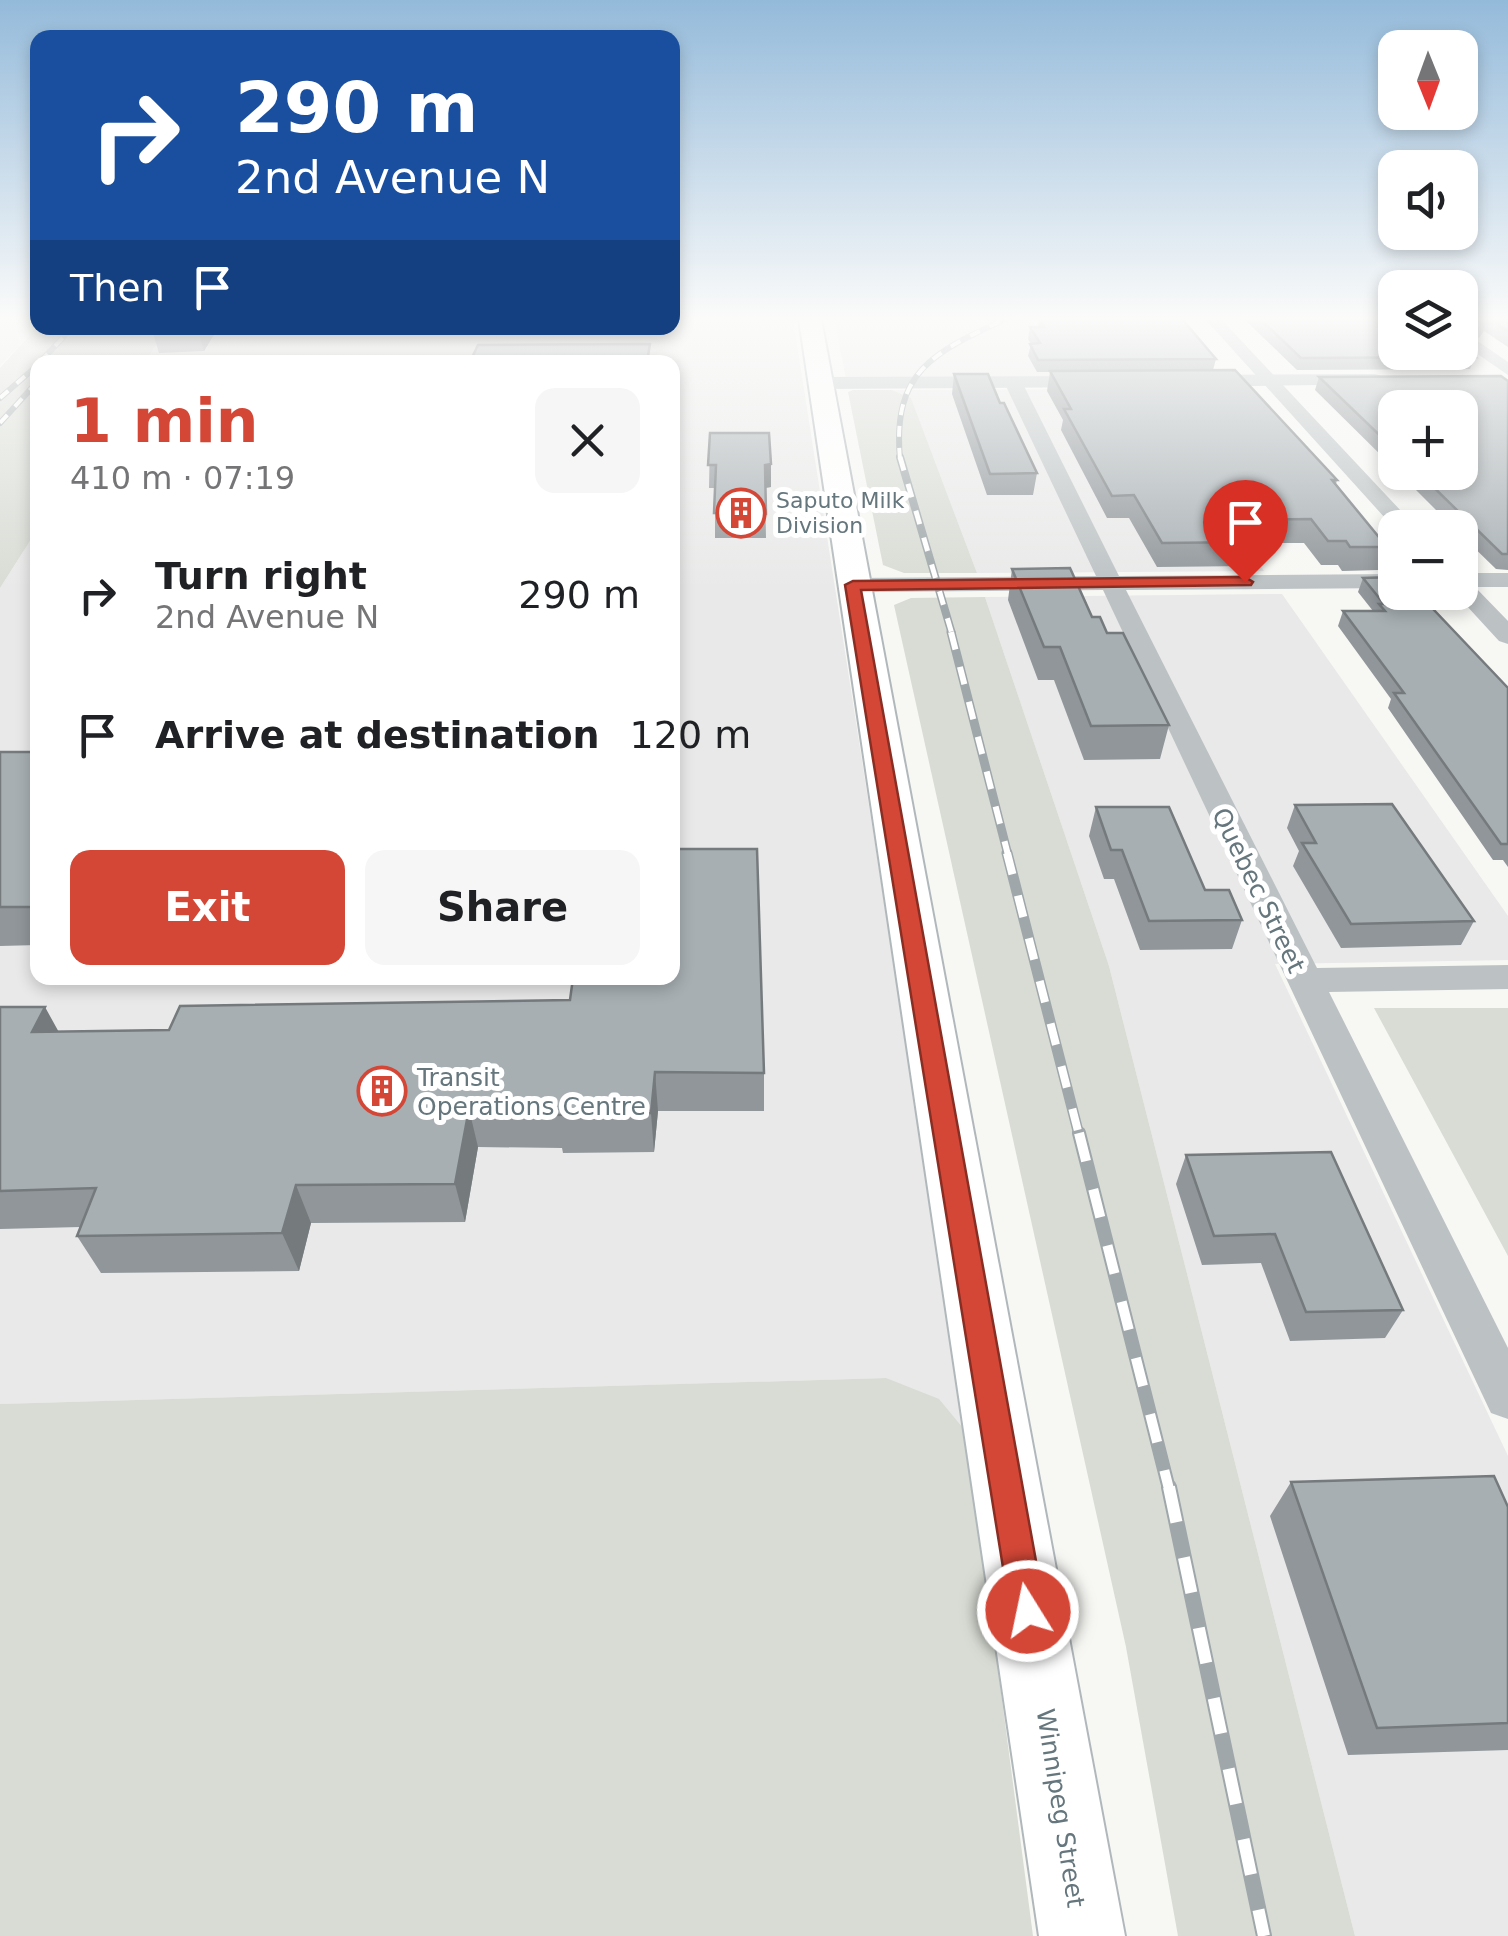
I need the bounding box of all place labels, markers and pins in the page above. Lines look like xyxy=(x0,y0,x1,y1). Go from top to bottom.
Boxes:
pin xyxy=(1203,480,1288,583)
building icon: Saputo Milk Division xyxy=(715,487,767,539)
place label: Saputo Milk Division xyxy=(776,488,905,538)
place label: Transit Operations Centre xyxy=(416,1063,646,1121)
building icon: Transit Operations Centre xyxy=(356,1065,408,1117)

